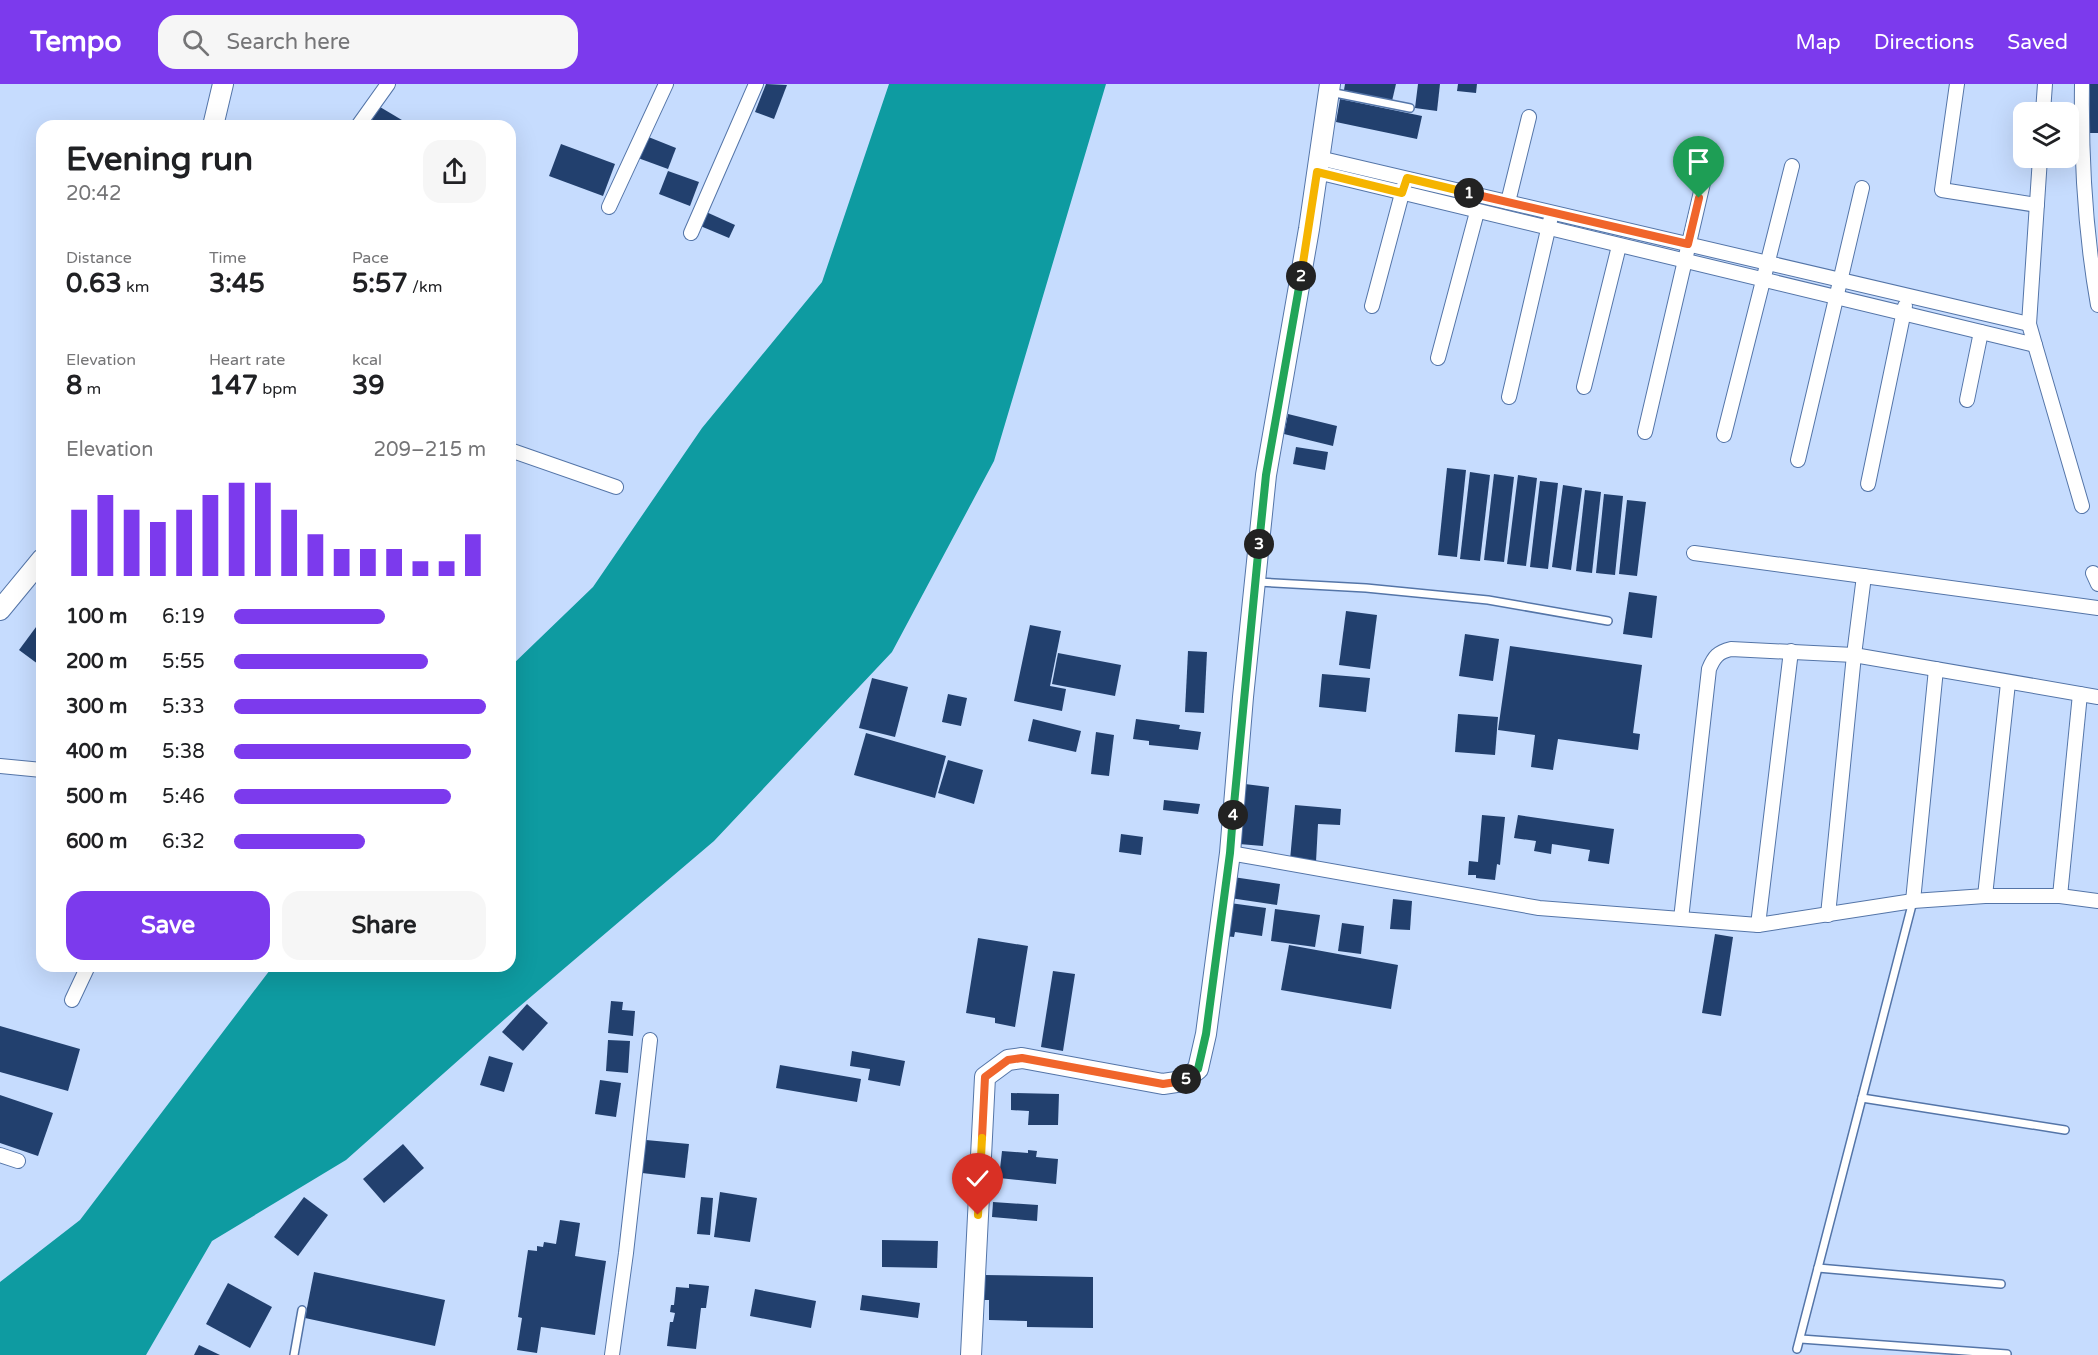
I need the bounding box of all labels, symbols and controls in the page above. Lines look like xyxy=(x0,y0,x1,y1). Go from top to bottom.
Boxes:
search box xyxy=(158,15,578,69)
text: Tempo xyxy=(30,25,122,59)
icon: search xyxy=(179,26,212,59)
text: Search here xyxy=(227,29,350,55)
text: Map xyxy=(1795,30,1841,55)
text: Directions xyxy=(1874,30,1974,55)
text: Saved xyxy=(2007,30,2068,55)
map controls xyxy=(2013,102,2079,168)
button: layers xyxy=(2013,102,2079,168)
pin xyxy=(1673,136,1724,198)
text: Evening run xyxy=(66,140,253,179)
button: share xyxy=(423,140,486,203)
icon: arrive xyxy=(1682,145,1715,178)
pin: 1 xyxy=(1454,178,1484,208)
text: 20:42 xyxy=(66,182,121,206)
text: 1 xyxy=(1464,183,1474,203)
text: Distance xyxy=(66,248,132,268)
text: Time xyxy=(209,248,246,268)
text: Pace xyxy=(352,248,389,268)
pin: 2 xyxy=(1286,261,1316,291)
text: 2 xyxy=(1296,266,1306,286)
text: 0.63 xyxy=(66,268,122,299)
text: 3:45 xyxy=(209,268,265,299)
text: 5:57 xyxy=(352,268,408,299)
text: km xyxy=(122,277,149,297)
text: /km xyxy=(408,277,442,297)
text: Elevation xyxy=(66,350,136,370)
text: Heart rate xyxy=(209,350,285,370)
text: kcal xyxy=(352,350,382,370)
text: 8 xyxy=(66,370,82,401)
text: 147 xyxy=(209,370,258,401)
text: 39 xyxy=(352,370,385,401)
text: m xyxy=(82,379,101,399)
text: bpm xyxy=(258,379,297,399)
text: Elevation xyxy=(66,438,153,462)
text: 209–215 m xyxy=(373,438,486,462)
pin: 3 xyxy=(1244,529,1274,559)
text: 3 xyxy=(1254,534,1264,554)
text: 100 m xyxy=(66,605,127,629)
text: 6:19 xyxy=(162,605,205,629)
text: 200 m xyxy=(66,650,127,674)
text: 5:55 xyxy=(162,650,205,674)
text: 300 m xyxy=(66,695,127,719)
text: 5:33 xyxy=(162,695,205,719)
text: 400 m xyxy=(66,740,127,764)
text: 5:38 xyxy=(162,740,205,764)
text: 500 m xyxy=(66,785,127,809)
text: 5:46 xyxy=(162,785,205,809)
pin: 4 xyxy=(1218,800,1248,830)
text: 4 xyxy=(1228,805,1238,825)
text: 600 m xyxy=(66,830,127,854)
text: 6:32 xyxy=(162,830,205,854)
button: Save xyxy=(66,891,270,960)
button: Share xyxy=(282,891,486,960)
pin: 5 xyxy=(1171,1064,1201,1094)
text: 5 xyxy=(1181,1069,1191,1089)
pin xyxy=(952,1153,1003,1215)
icon: check xyxy=(961,1162,994,1195)

